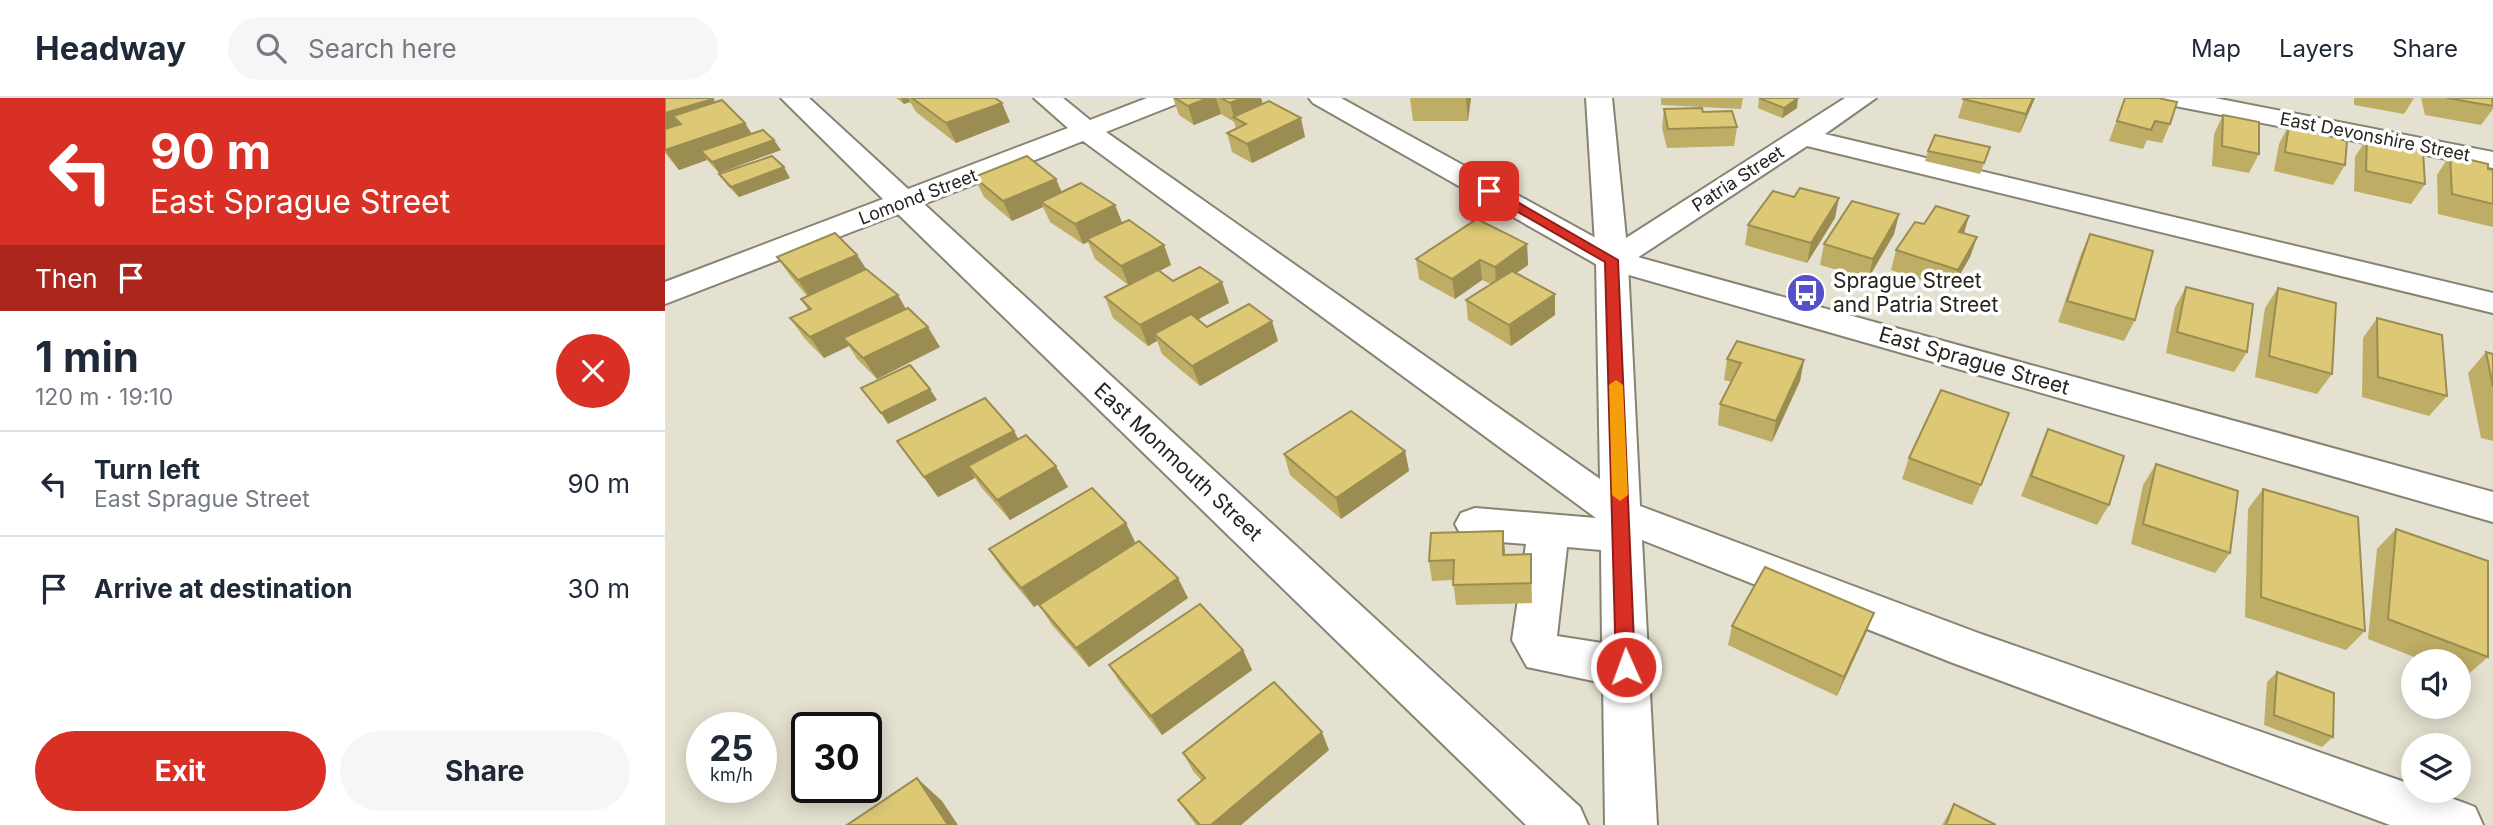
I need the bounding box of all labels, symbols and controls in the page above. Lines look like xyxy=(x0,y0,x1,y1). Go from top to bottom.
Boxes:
search box xyxy=(228,17,718,80)
text: Headway xyxy=(35,28,186,68)
icon: search xyxy=(252,29,290,67)
text: Search here xyxy=(308,33,457,64)
text: Map xyxy=(2191,34,2241,63)
text: Layers xyxy=(2279,34,2354,63)
text: Share xyxy=(2392,34,2458,63)
street label: East Devonshire Street xyxy=(2278,108,2472,165)
text: 90 m xyxy=(150,122,271,181)
icon: left xyxy=(35,126,126,217)
street label: Patria Street xyxy=(1688,141,1788,216)
pin xyxy=(1459,161,1519,221)
street label: Lomond Street xyxy=(856,164,980,229)
icon: arrive xyxy=(1470,172,1508,210)
text: East Sprague Street xyxy=(150,182,450,221)
icon: arrive xyxy=(112,259,150,297)
text: Then xyxy=(35,263,98,294)
place label: Sprague Street and Patria Street xyxy=(1833,268,1998,317)
bus stop icon: Sprague Street and Patria Street xyxy=(1785,272,1827,314)
street label: East Sprague Street xyxy=(1876,321,2072,400)
text: 1 min xyxy=(35,331,139,382)
button: close xyxy=(556,334,630,408)
street label: East Monmouth Street xyxy=(1089,377,1267,546)
text: 120 m · 19:10 xyxy=(35,383,173,411)
text: Turn left xyxy=(94,454,200,485)
icon: left xyxy=(35,465,73,503)
text: 90 m xyxy=(567,468,630,499)
text: East Sprague Street xyxy=(94,485,310,513)
icon: arrive xyxy=(35,570,73,608)
text: Arrive at destination xyxy=(94,573,353,604)
text: 30 m xyxy=(567,573,630,604)
position arrow xyxy=(1589,630,1663,704)
map controls xyxy=(2401,649,2471,803)
button: sound xyxy=(2401,649,2471,719)
speed limit sign: 30 xyxy=(791,712,882,803)
text: 25 xyxy=(709,727,754,769)
button: Exit xyxy=(35,731,326,811)
button: Share xyxy=(340,731,630,811)
button: layers xyxy=(2401,733,2471,803)
text: km/h xyxy=(710,764,753,785)

